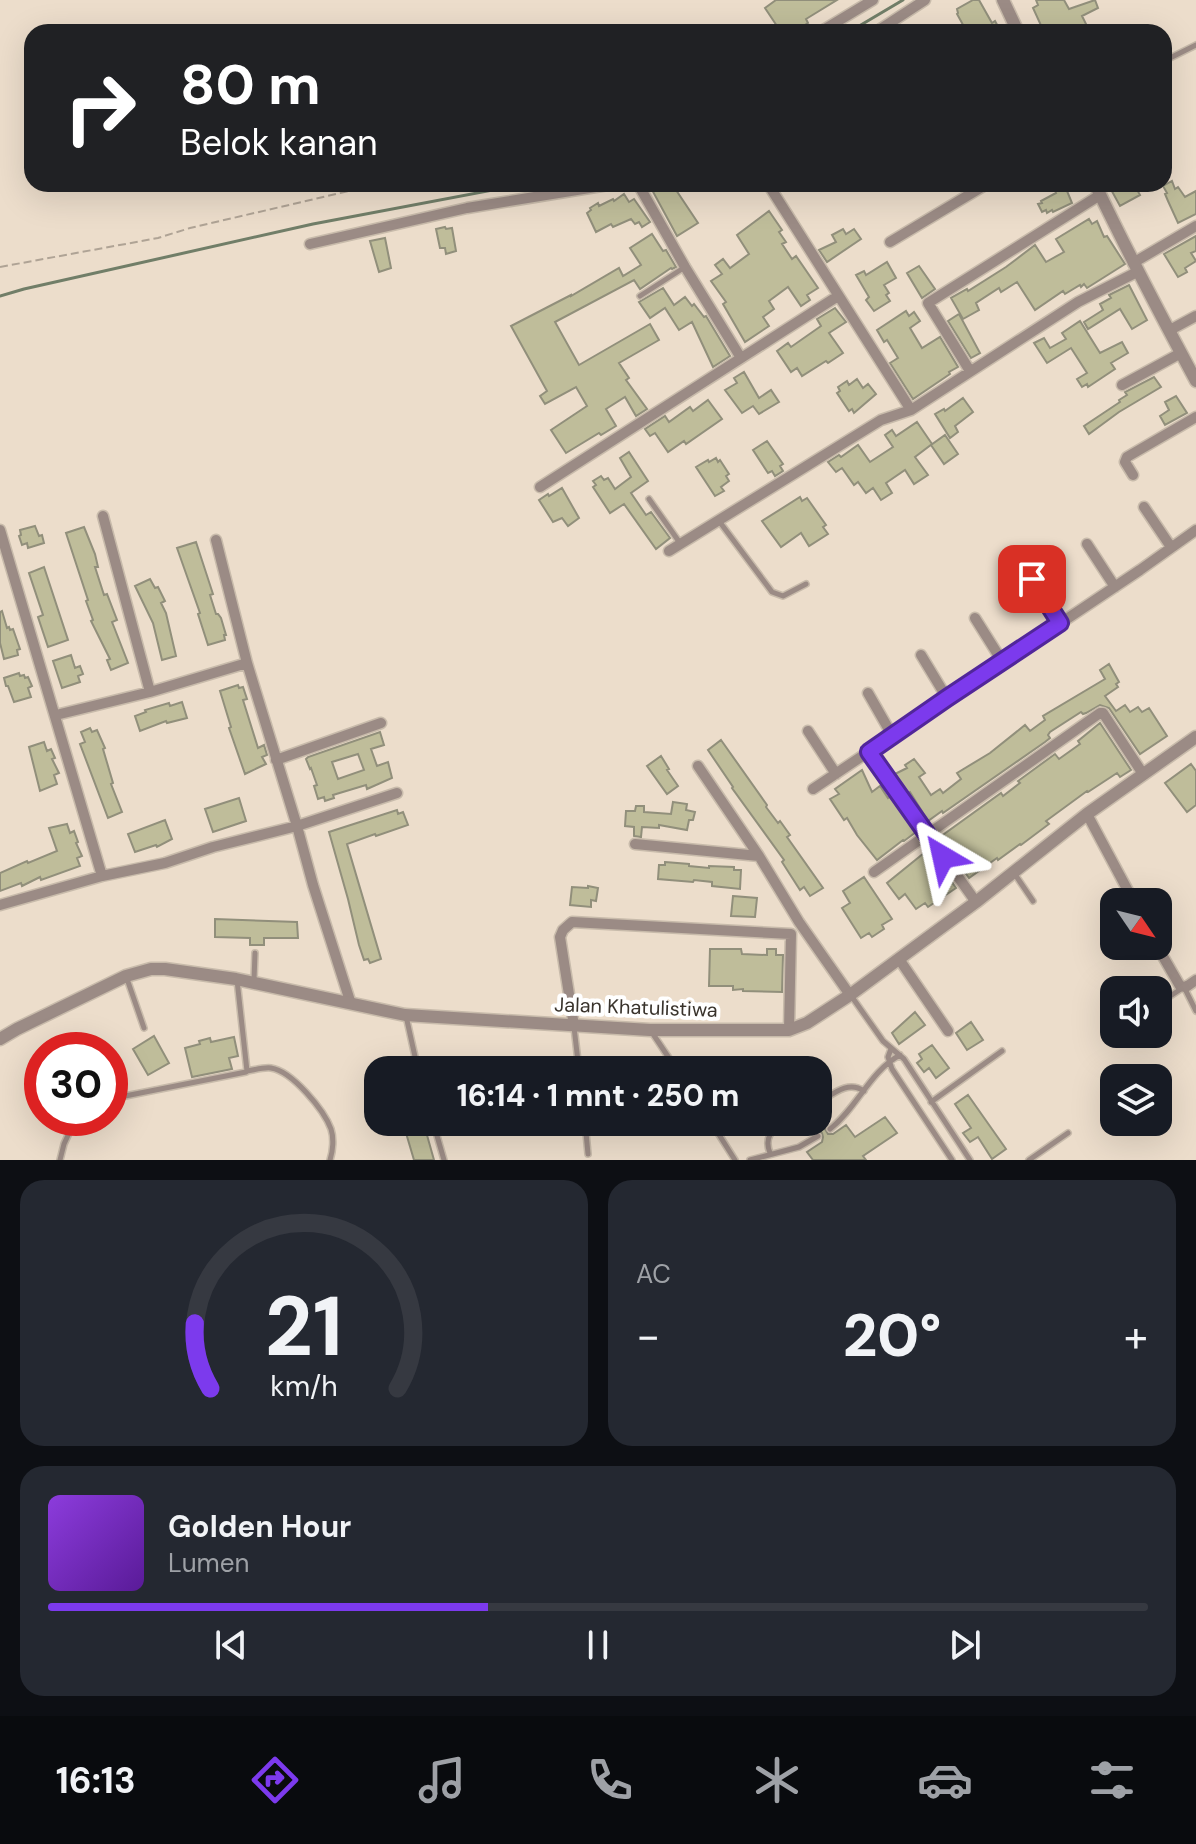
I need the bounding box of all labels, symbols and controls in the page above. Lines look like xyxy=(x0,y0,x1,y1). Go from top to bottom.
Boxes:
text: 80 m xyxy=(180,48,321,121)
icon: right xyxy=(48,56,152,160)
text: Belok kanan xyxy=(180,119,378,166)
pin xyxy=(998,545,1066,613)
icon: arrive xyxy=(1010,557,1054,601)
position arrow xyxy=(901,815,985,899)
north arrow xyxy=(1100,888,1172,960)
map controls xyxy=(1100,888,1172,1136)
button: sound xyxy=(1100,976,1172,1048)
street label: Jalan Khatulistiwa xyxy=(554,991,718,1023)
speed limit sign: 30 xyxy=(24,1032,128,1136)
button: layers xyxy=(1100,1064,1172,1136)
text: 16:14 · 1 mnt · 250 m xyxy=(457,1076,739,1115)
text: AC xyxy=(636,1257,671,1291)
text: 21 xyxy=(265,1272,343,1381)
text: 20° xyxy=(843,1296,941,1375)
text: − xyxy=(636,1307,660,1365)
text: + xyxy=(1124,1307,1148,1365)
text: km/h xyxy=(270,1368,338,1405)
text: Golden Hour xyxy=(168,1507,351,1546)
text: Lumen xyxy=(168,1546,249,1580)
icon: previous xyxy=(209,1623,253,1667)
icon: pause xyxy=(576,1623,620,1667)
icon: next xyxy=(943,1623,987,1667)
icon: directions xyxy=(247,1752,303,1808)
icon: music xyxy=(414,1752,470,1808)
icon: phone xyxy=(582,1752,638,1808)
icon: climate xyxy=(749,1752,805,1808)
icon: car xyxy=(917,1752,973,1808)
icon: filters xyxy=(1084,1752,1140,1808)
text: 16:13 xyxy=(56,1757,136,1804)

